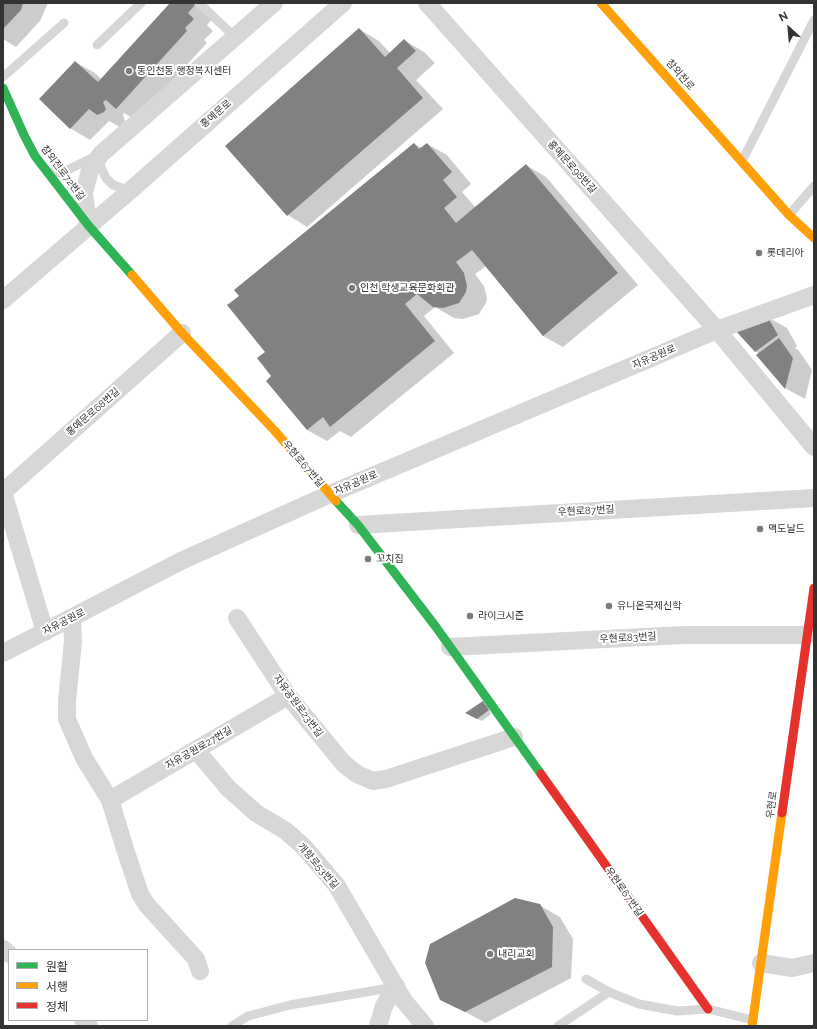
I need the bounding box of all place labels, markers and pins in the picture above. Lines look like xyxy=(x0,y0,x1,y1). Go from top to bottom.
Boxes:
place label: 동인천동 행정복지센터 xyxy=(137,65,232,77)
marker: 동인천동 행정복지센터 xyxy=(124,66,134,76)
place label: 롯데리아 xyxy=(767,247,804,259)
marker: 롯데리아 xyxy=(754,248,764,258)
place label: 인천 학생교육문화회관 xyxy=(360,282,455,294)
marker: 인천 학생교육문화회관 xyxy=(347,283,357,293)
place label: 맥도날드 xyxy=(768,523,805,535)
marker: 맥도날드 xyxy=(755,524,765,534)
place label: 꼬치집 xyxy=(376,553,404,565)
marker: 꼬치집 xyxy=(363,554,373,564)
place label: 유니온국제신학 xyxy=(617,600,681,612)
marker: 유니온국제신학 xyxy=(604,601,614,611)
place label: 라이크시즌 xyxy=(478,610,524,622)
marker: 라이크시즌 xyxy=(465,611,475,621)
place label: 내리교회 xyxy=(498,948,535,960)
marker: 내리교회 xyxy=(485,949,495,959)

